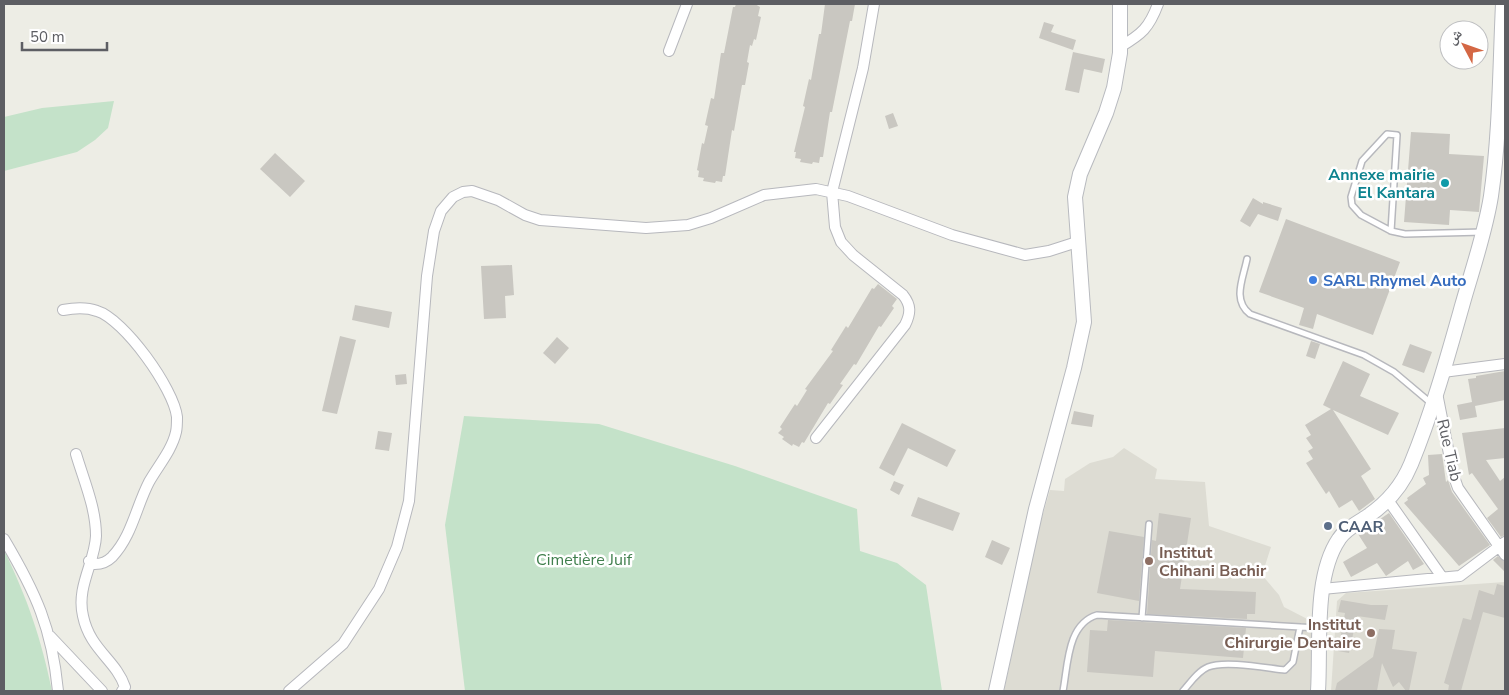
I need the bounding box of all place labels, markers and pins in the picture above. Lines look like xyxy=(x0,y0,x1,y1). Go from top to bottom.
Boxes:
place label: Annexe mairie El Kantara xyxy=(1328,164,1435,204)
marker: Annexe mairie El Kantara xyxy=(1439,177,1451,189)
place label: SARL Rhymel Auto xyxy=(1323,270,1466,292)
marker: SARL Rhymel Auto xyxy=(1307,274,1319,286)
place label: CAAR xyxy=(1338,516,1383,538)
marker: CAAR xyxy=(1322,520,1334,532)
place label: Institut Chihani Bachir xyxy=(1159,542,1267,582)
marker: Institut Chihani Bachir xyxy=(1143,555,1155,567)
place label: Institut Chirurgie Dentaire xyxy=(1224,614,1362,654)
marker: Institut Chirurgie Dentaire xyxy=(1365,627,1377,639)

